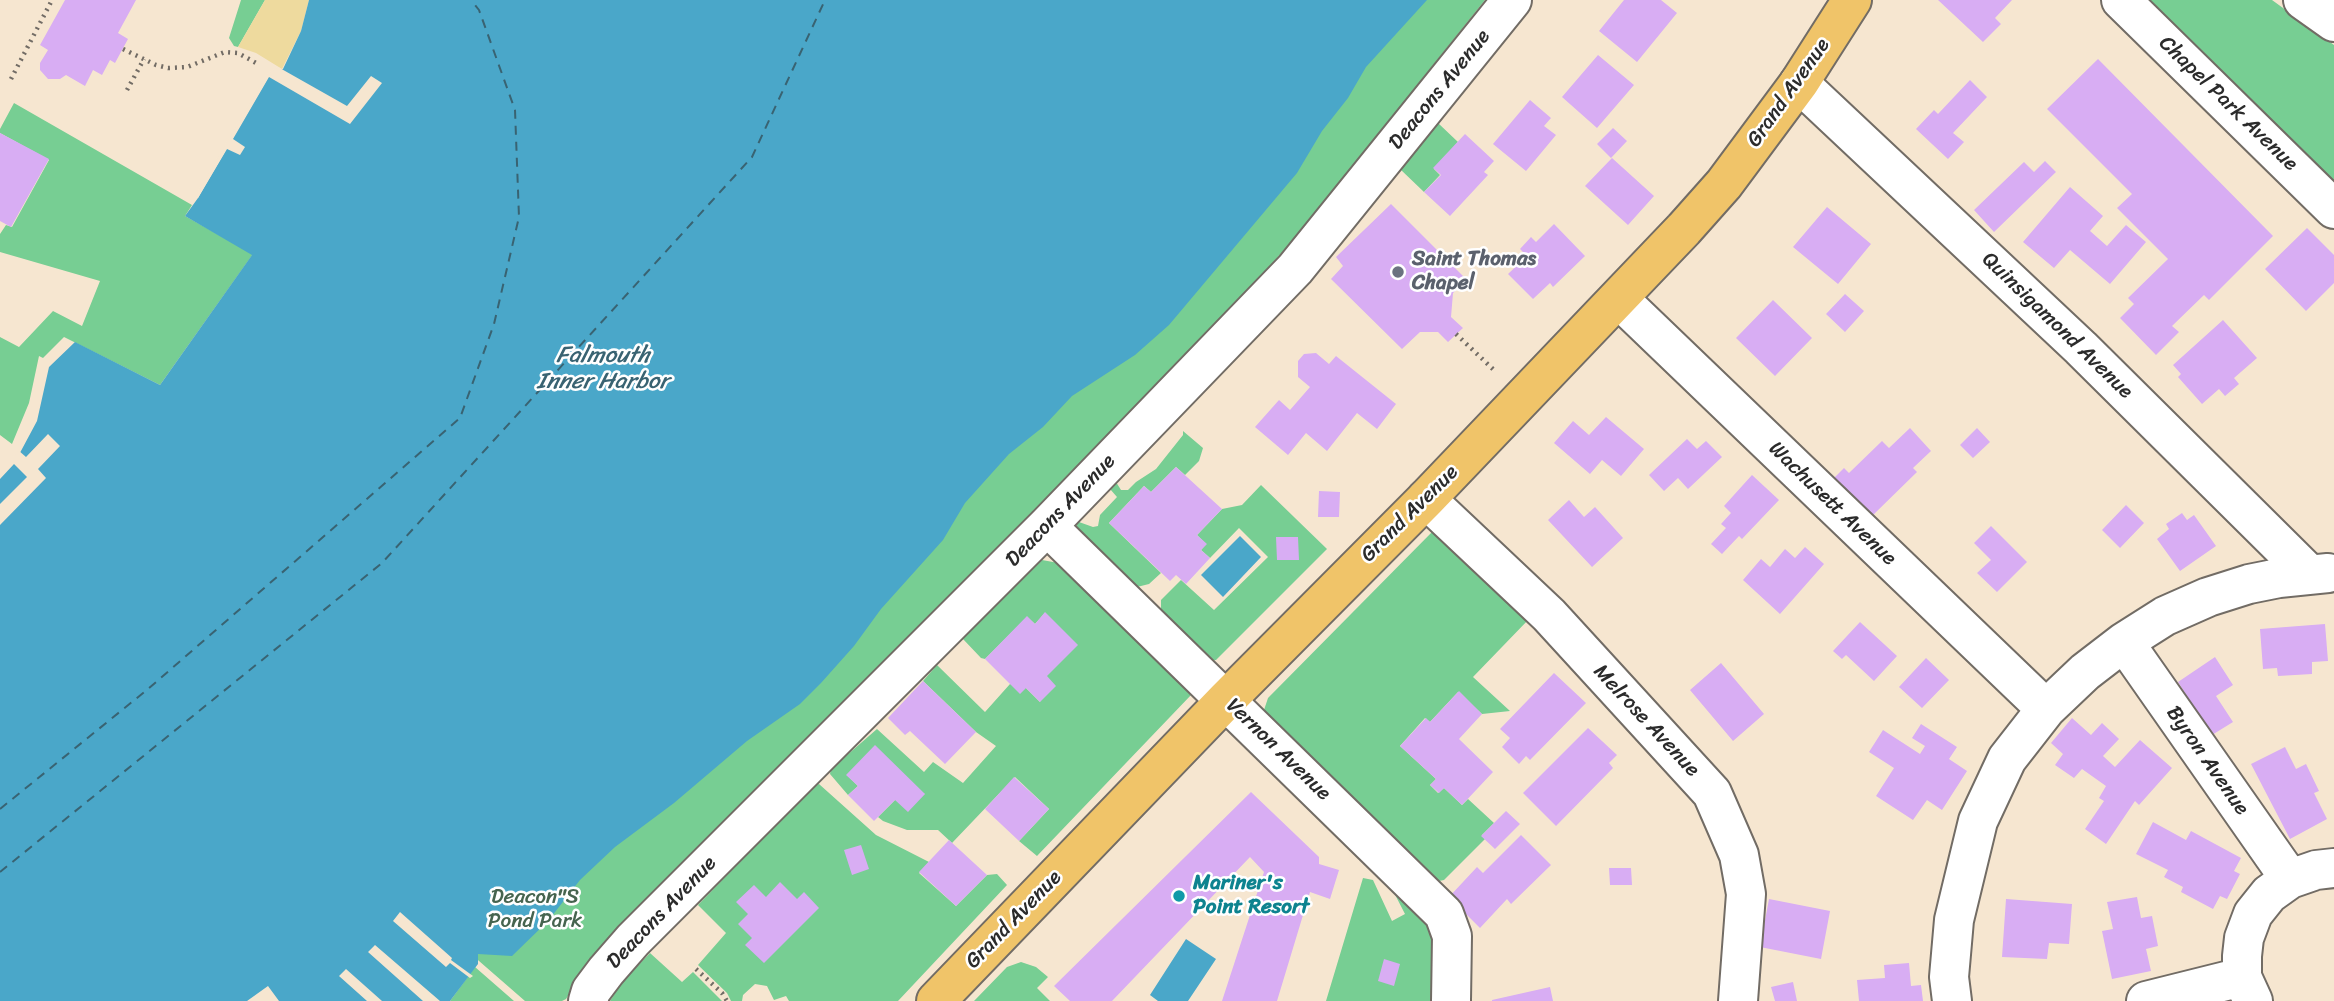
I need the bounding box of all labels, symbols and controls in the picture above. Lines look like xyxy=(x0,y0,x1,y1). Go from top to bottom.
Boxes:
street label: Deacons Avenue xyxy=(1384,25,1496,155)
street label: Chapel Park Avenue xyxy=(2153,31,2303,177)
street label: Grand Avenue xyxy=(1742,34,1836,152)
place label: Saint Thomas Chapel xyxy=(1412,247,1536,297)
street label: Quinsigamond Avenue xyxy=(1976,247,2138,405)
marker: Saint Thomas Chapel xyxy=(1390,264,1406,280)
water label: Falmouth Inner Harbor xyxy=(537,342,669,396)
street label: Wachusett Avenue xyxy=(1763,437,1901,571)
street label: Deacons Avenue xyxy=(1001,449,1121,573)
street label: Grand Avenue xyxy=(1356,460,1464,568)
street label: Melrose Avenue xyxy=(1588,660,1704,782)
street label: Vernon Avenue xyxy=(1220,694,1336,806)
street label: Byron Avenue xyxy=(2160,702,2254,820)
street label: Deacons Avenue xyxy=(602,851,722,975)
street label: Grand Avenue xyxy=(961,866,1067,974)
place label: Mariner's Point Resort xyxy=(1193,871,1309,921)
park label: Deacon"S Pond Park xyxy=(488,885,582,935)
marker: Mariner's Point Resort xyxy=(1171,888,1187,904)

